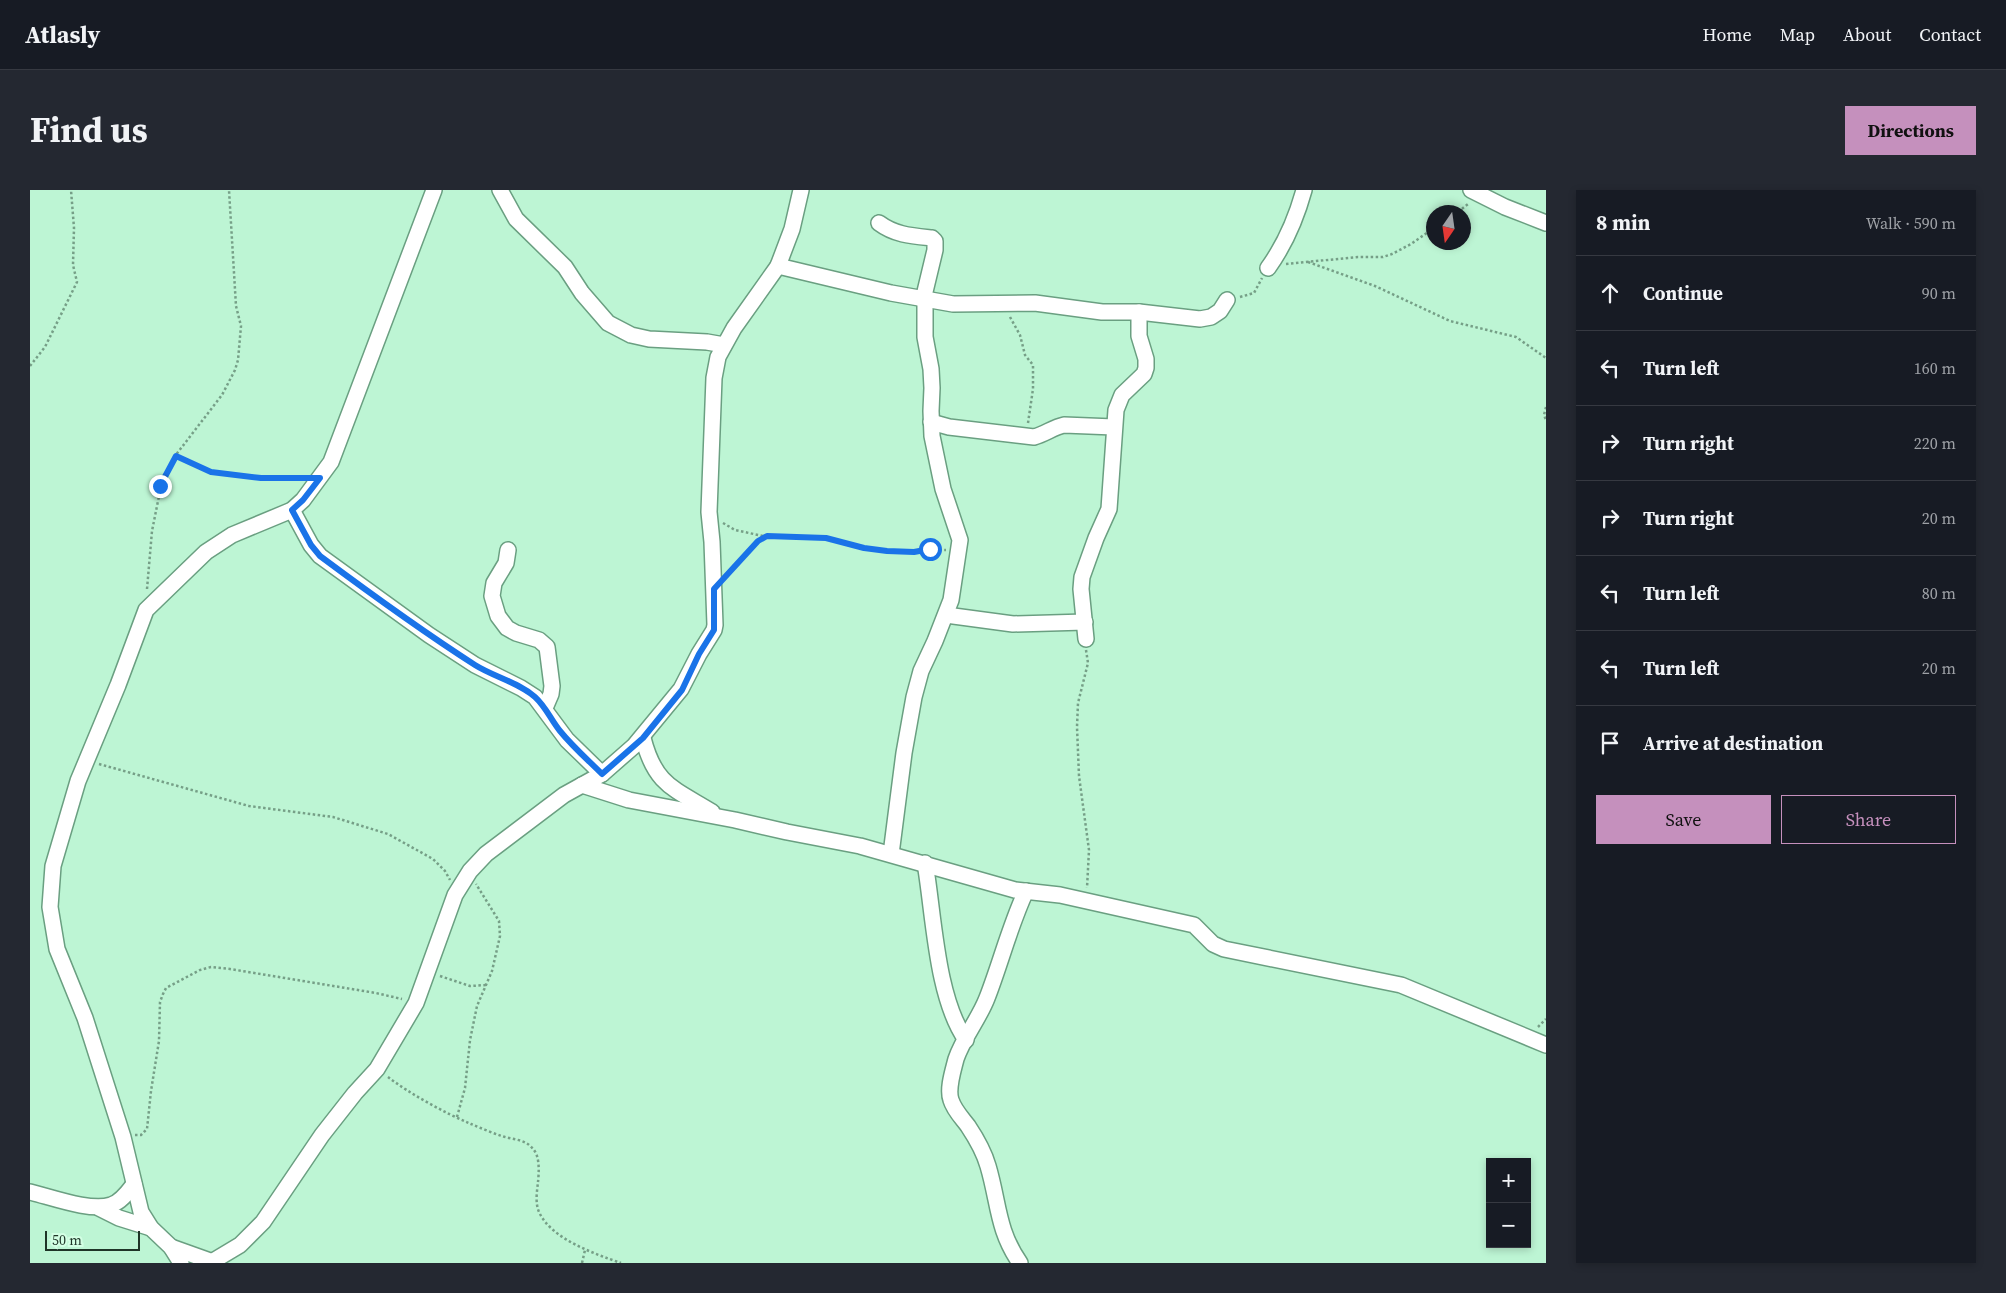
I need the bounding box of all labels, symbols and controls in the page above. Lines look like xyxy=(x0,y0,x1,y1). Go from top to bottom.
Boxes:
text: Atlasly xyxy=(25,18,100,51)
text: Home xyxy=(1703,22,1752,47)
text: Map xyxy=(1780,22,1815,47)
text: About xyxy=(1843,22,1891,47)
text: Contact xyxy=(1919,22,1981,47)
text: Find us xyxy=(30,106,148,154)
button: Directions xyxy=(1845,106,1976,155)
north arrow xyxy=(1426,205,1471,250)
text: 8 min xyxy=(1596,208,1651,237)
text: Walk · 590 m xyxy=(1866,212,1956,234)
icon: ahead xyxy=(1596,279,1624,307)
text: Continue xyxy=(1643,280,1723,306)
text: 90 m xyxy=(1922,282,1956,304)
icon: left xyxy=(1596,354,1624,382)
text: Turn left xyxy=(1643,355,1719,381)
text: 160 m xyxy=(1914,357,1956,379)
icon: right xyxy=(1596,429,1624,457)
text: Turn right xyxy=(1643,430,1734,456)
text: 220 m xyxy=(1914,432,1956,454)
route end xyxy=(149,475,172,498)
icon: right xyxy=(1596,504,1624,532)
text: Turn right xyxy=(1643,505,1734,531)
text: 20 m xyxy=(1922,507,1956,529)
route start xyxy=(919,538,942,561)
icon: left xyxy=(1596,579,1624,607)
text: Turn left xyxy=(1643,580,1719,606)
text: 80 m xyxy=(1922,582,1956,604)
icon: left xyxy=(1596,654,1624,682)
text: Turn left xyxy=(1643,655,1719,681)
text: 20 m xyxy=(1922,657,1956,679)
icon: arrive xyxy=(1596,729,1624,757)
text: Arrive at destination xyxy=(1643,730,1823,756)
button: Save xyxy=(1596,795,1771,844)
button: Share xyxy=(1781,795,1956,844)
map controls xyxy=(1486,1158,1531,1248)
button: + xyxy=(1486,1158,1531,1203)
button: − xyxy=(1486,1203,1531,1248)
scale bar xyxy=(45,1228,140,1251)
text: 50 m xyxy=(52,1230,82,1250)

